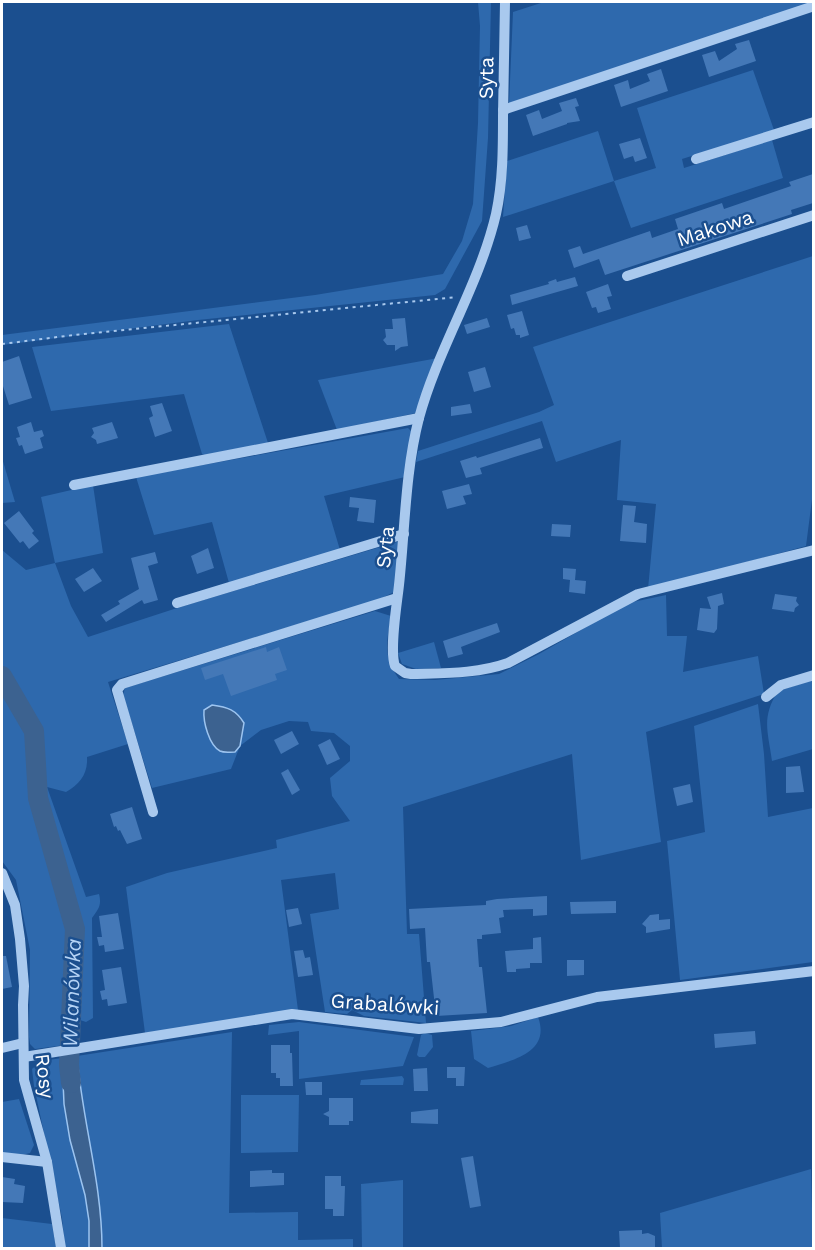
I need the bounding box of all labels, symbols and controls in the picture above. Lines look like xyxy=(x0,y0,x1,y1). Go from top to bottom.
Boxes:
street label: Syta xyxy=(474,57,498,99)
street label: Makowa xyxy=(674,204,756,252)
street label: Syta xyxy=(371,525,399,569)
water label: Wilanówka xyxy=(57,938,86,1048)
street label: Grabalówki xyxy=(330,988,440,1020)
street label: Rosy xyxy=(30,1052,60,1101)

